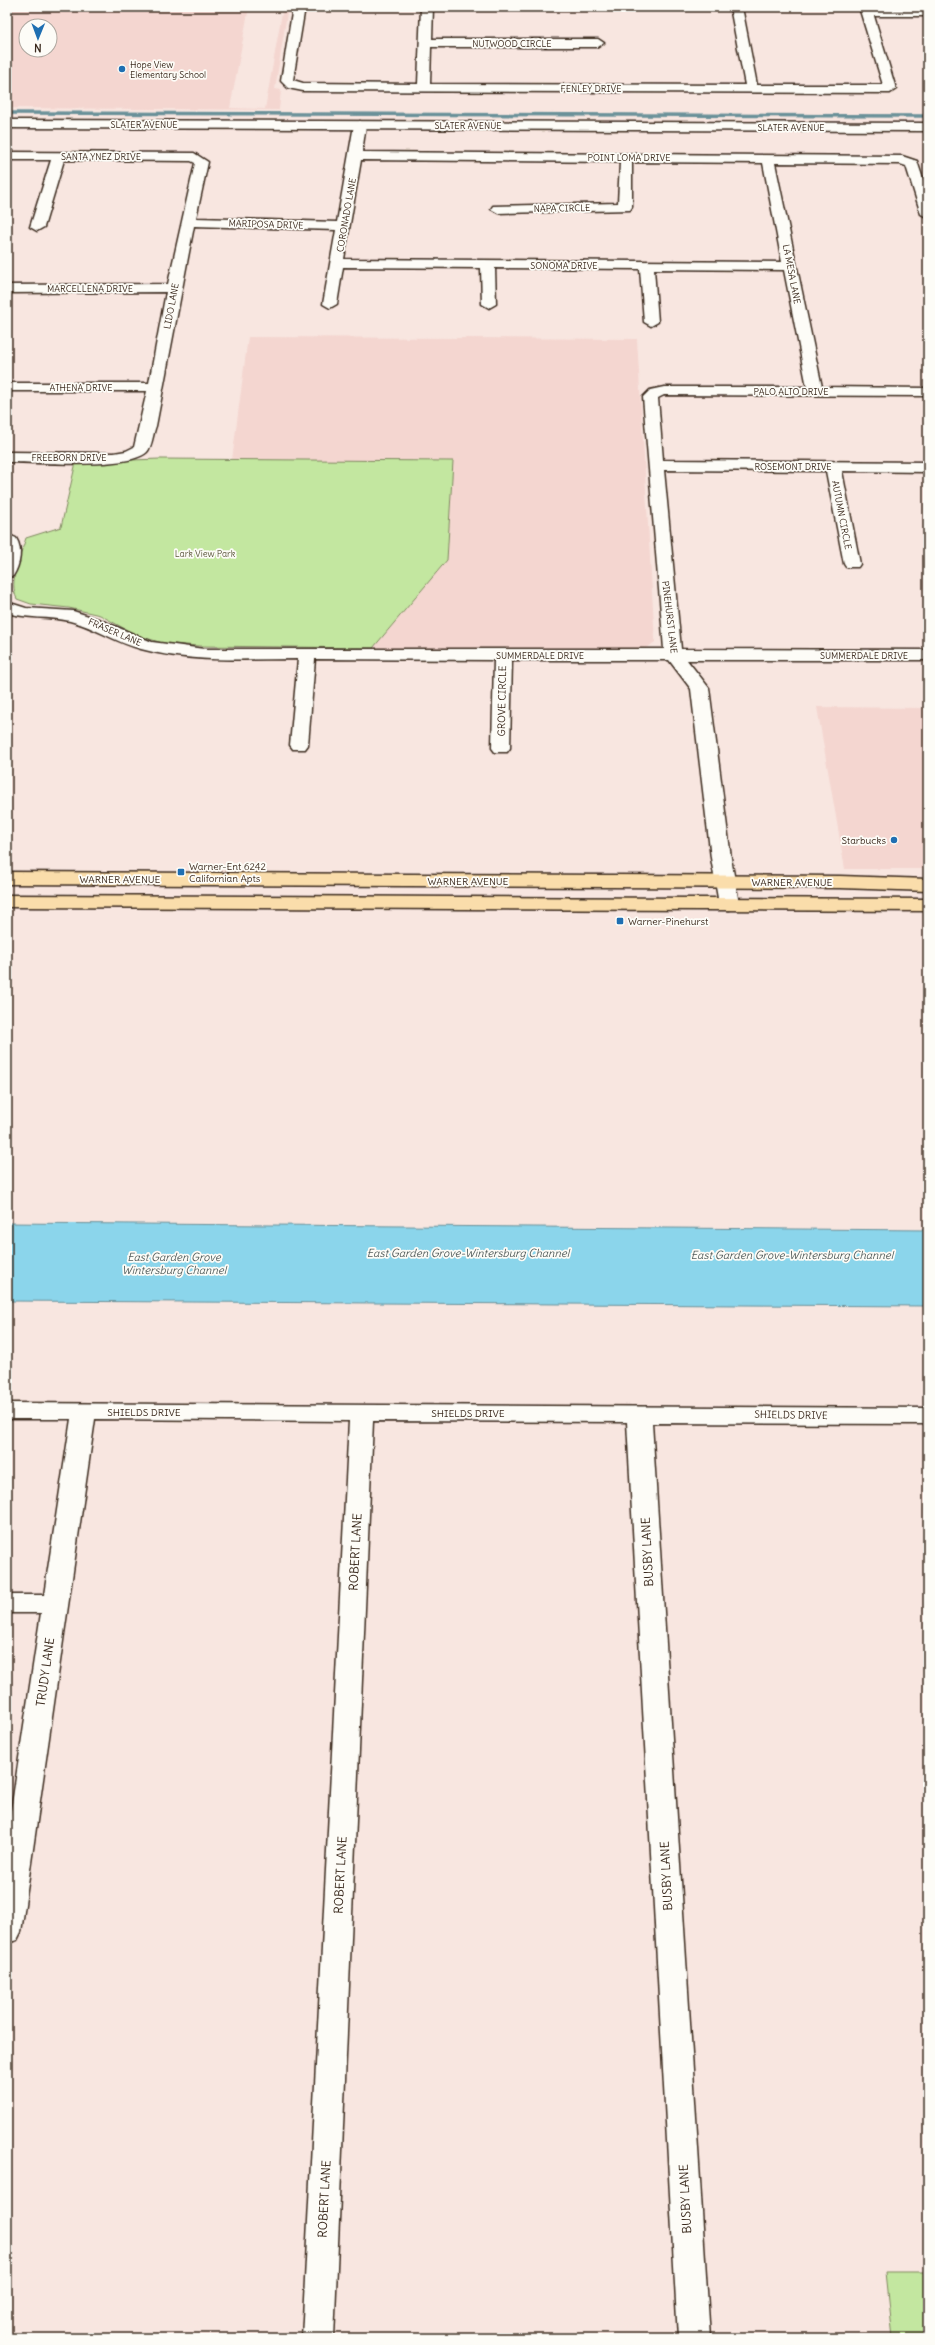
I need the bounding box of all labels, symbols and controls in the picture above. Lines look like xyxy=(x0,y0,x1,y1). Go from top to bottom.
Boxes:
north arrow xyxy=(18,18,58,58)
street label: NUTWOOD CIRCLE xyxy=(472,38,552,49)
text: N xyxy=(34,41,42,55)
place label: Hope View Elementary School xyxy=(130,59,206,80)
marker: Hope View Elementary School xyxy=(117,64,127,74)
street label: FENLEY DRIVE xyxy=(561,83,621,94)
street label: SLATER AVENUE xyxy=(110,119,178,130)
street label: SLATER AVENUE xyxy=(434,120,502,131)
street label: SLATER AVENUE xyxy=(757,122,825,133)
street label: SANTA YNEZ DRIVE xyxy=(61,151,141,162)
street label: POINT LOMA DRIVE xyxy=(588,152,670,163)
street label: CORONADO LANE xyxy=(334,177,358,253)
street label: NAPA CIRCLE xyxy=(534,202,590,214)
street label: MARIPOSA DRIVE xyxy=(228,217,304,231)
street label: LA MESA LANE xyxy=(781,243,803,305)
street label: SONOMA DRIVE xyxy=(530,260,598,271)
street label: LIDO LANE xyxy=(161,282,181,330)
street label: MARCELLENA DRIVE xyxy=(47,283,133,294)
street label: ATHENA DRIVE xyxy=(50,382,112,393)
street label: PALO ALTO DRIVE xyxy=(754,386,828,397)
street label: FREEBORN DRIVE xyxy=(31,452,107,463)
street label: ROSEMONT DRIVE xyxy=(754,461,832,472)
street label: AUTUMN CIRCLE xyxy=(830,480,854,550)
park label: Lark View Park xyxy=(175,548,236,559)
street label: PINEHURST LANE xyxy=(660,580,680,654)
street label: FRASER LANE xyxy=(87,616,143,648)
street label: SUMMERDALE DRIVE xyxy=(496,650,584,661)
street label: SUMMERDALE DRIVE xyxy=(820,650,908,661)
street label: GROVE CIRCLE xyxy=(495,665,509,737)
place label: Starbucks xyxy=(841,834,886,847)
marker: Starbucks xyxy=(889,835,899,845)
place label: Warner-Ent 6242 Californian Apts xyxy=(189,860,267,885)
marker: Warner-Ent 6242 Californian Apts xyxy=(176,867,186,877)
street label: WARNER AVENUE xyxy=(79,873,161,886)
street label: WARNER AVENUE xyxy=(427,875,509,888)
street label: WARNER AVENUE xyxy=(751,876,833,889)
place label: Warner-Pinehurst xyxy=(628,915,709,928)
marker: Warner-Pinehurst xyxy=(615,916,625,926)
water label: East Garden Grove-Wintersburg Channel xyxy=(367,1246,571,1260)
water label: East Garden Grove-Wintersburg Channel xyxy=(691,1248,895,1262)
water label: East Garden Grove Wintersburg Channel xyxy=(122,1250,228,1277)
street label: SHIELDS DRIVE xyxy=(107,1406,181,1419)
street label: SHIELDS DRIVE xyxy=(431,1407,505,1420)
street label: SHIELDS DRIVE xyxy=(754,1408,828,1422)
street label: ROBERT LANE xyxy=(345,1513,365,1591)
street label: BUSBY LANE xyxy=(638,1517,656,1587)
street label: TRUDY LANE xyxy=(33,1637,57,1707)
street label: ROBERT LANE xyxy=(330,1836,350,1914)
street label: BUSBY LANE xyxy=(657,1841,675,1911)
street label: ROBERT LANE xyxy=(314,2160,334,2238)
street label: BUSBY LANE xyxy=(676,2164,694,2234)

